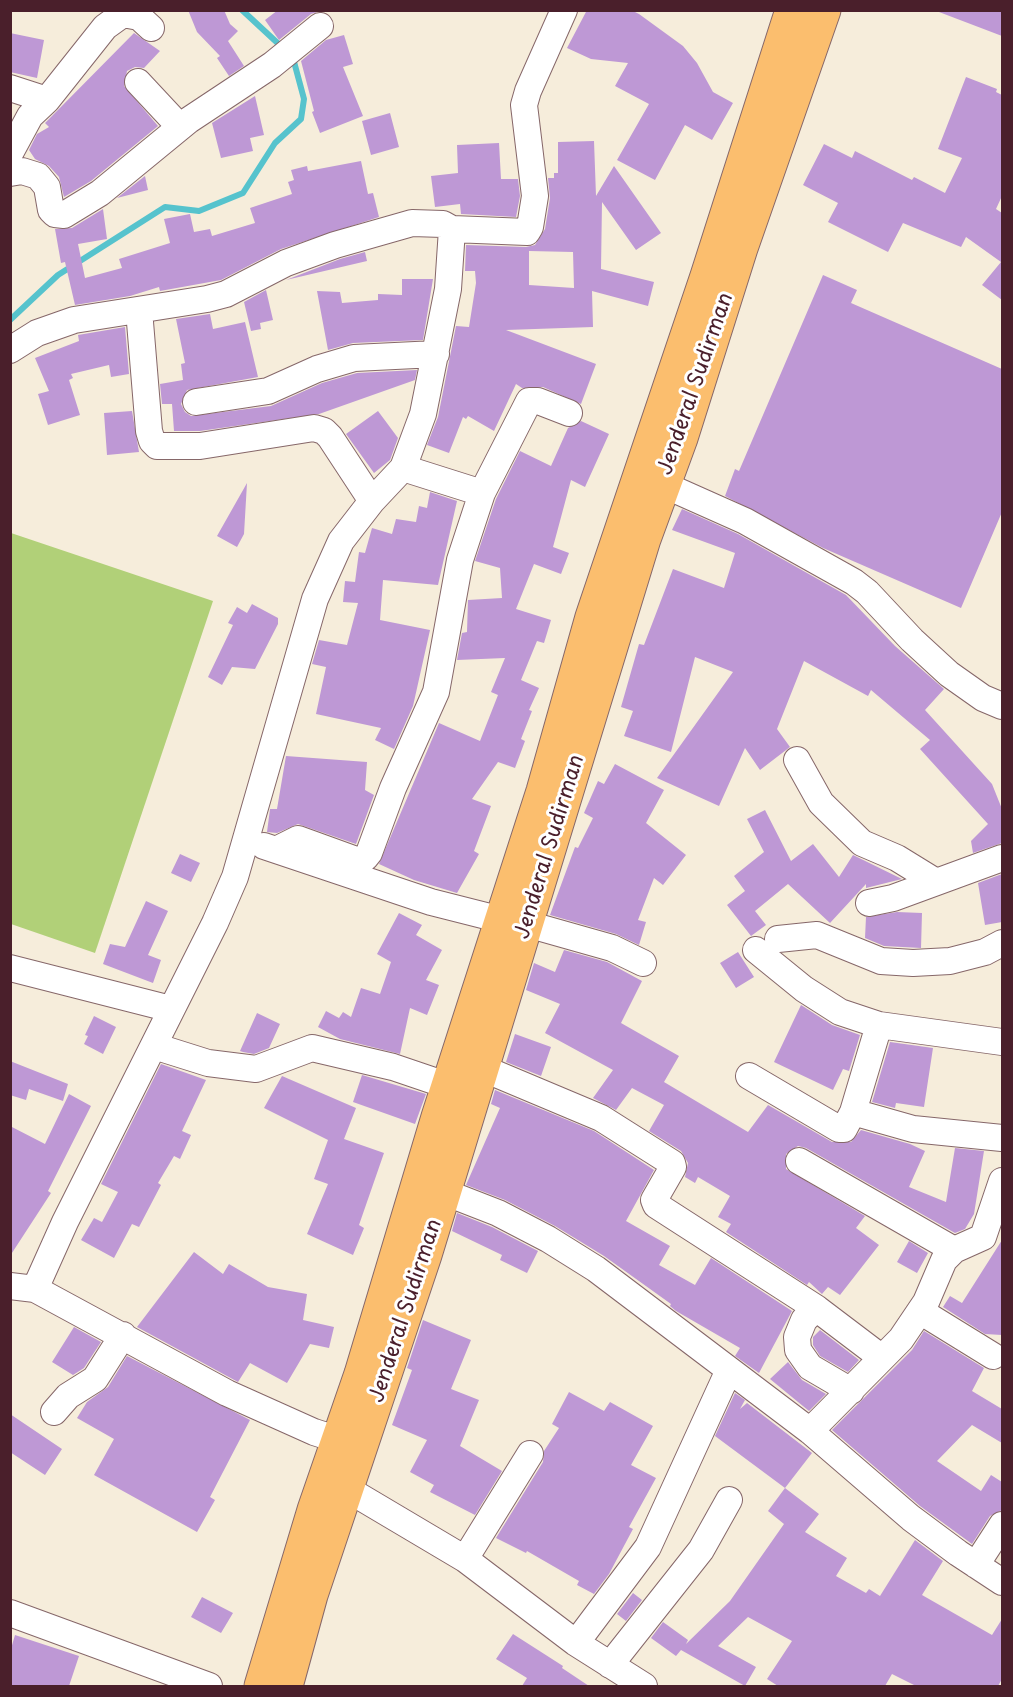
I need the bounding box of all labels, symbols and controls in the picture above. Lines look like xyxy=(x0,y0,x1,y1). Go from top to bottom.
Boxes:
street label: Jenderal Sudirman xyxy=(653,289,739,479)
street label: Jenderal Sudirman xyxy=(510,752,590,942)
street label: Jenderal Sudirman xyxy=(364,1216,448,1406)

